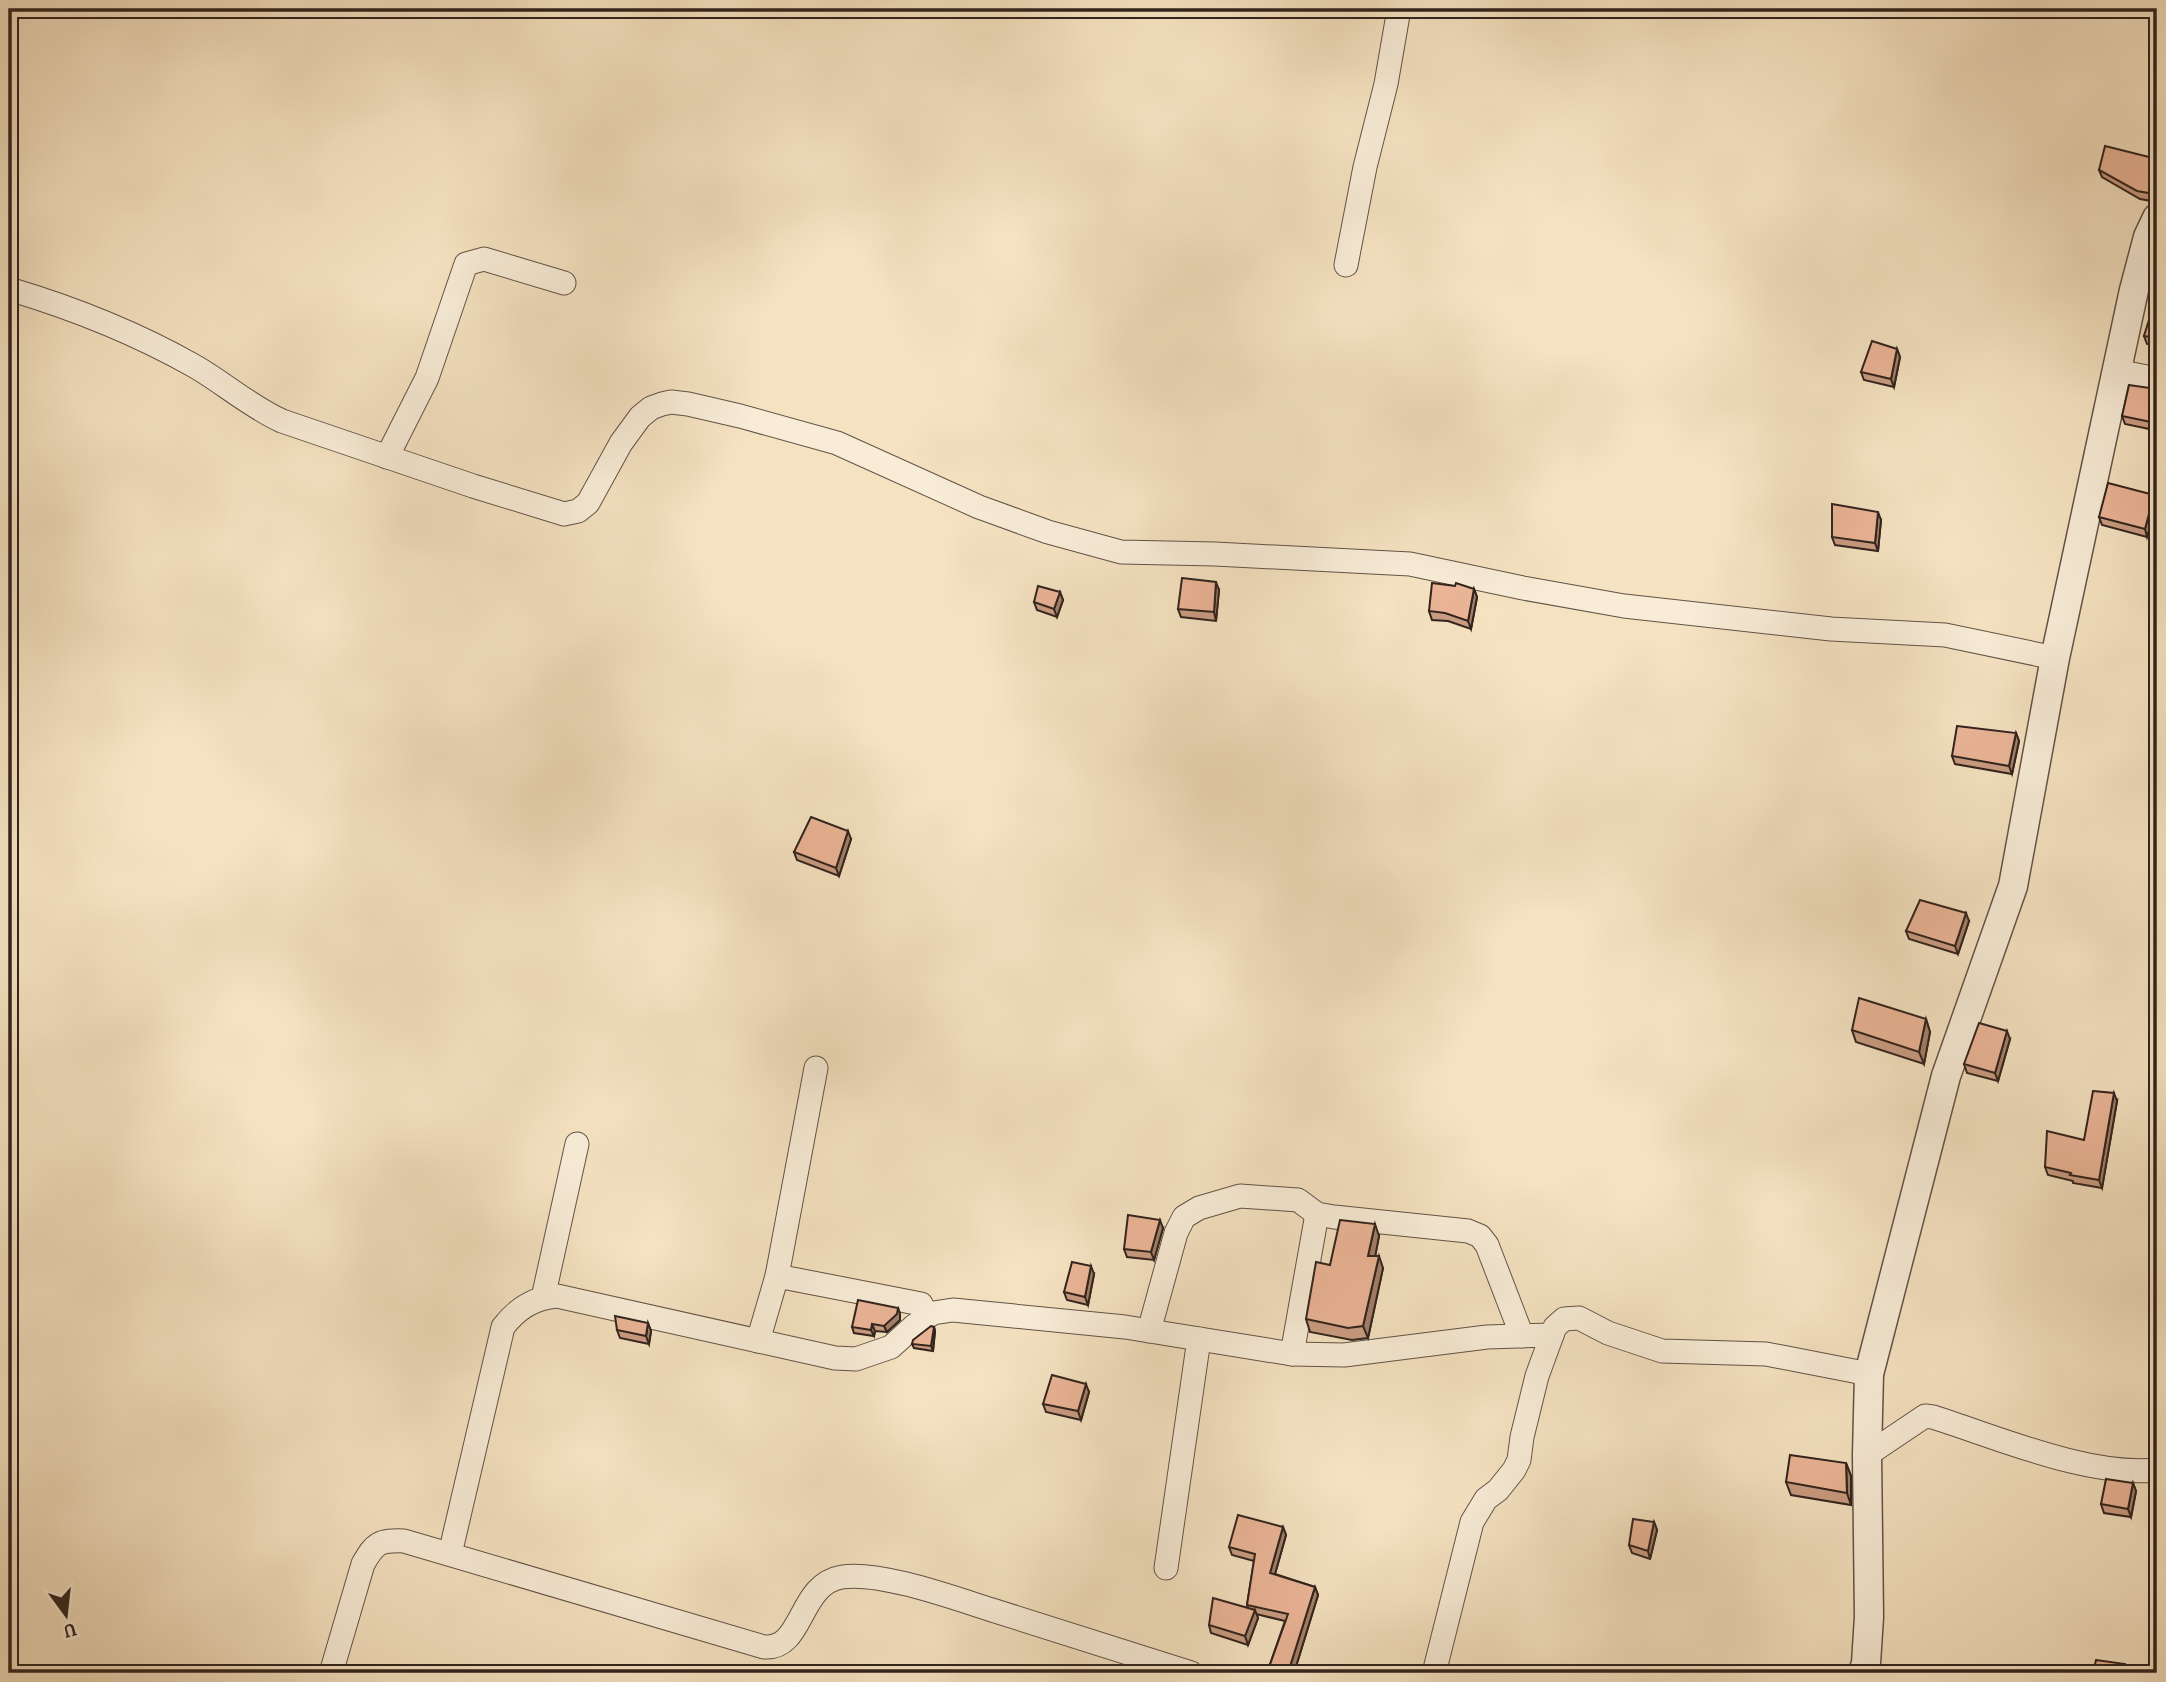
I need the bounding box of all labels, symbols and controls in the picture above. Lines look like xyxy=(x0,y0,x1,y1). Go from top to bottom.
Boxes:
north arrow xyxy=(32,1580,102,1650)
text: U xyxy=(60,1616,80,1645)

